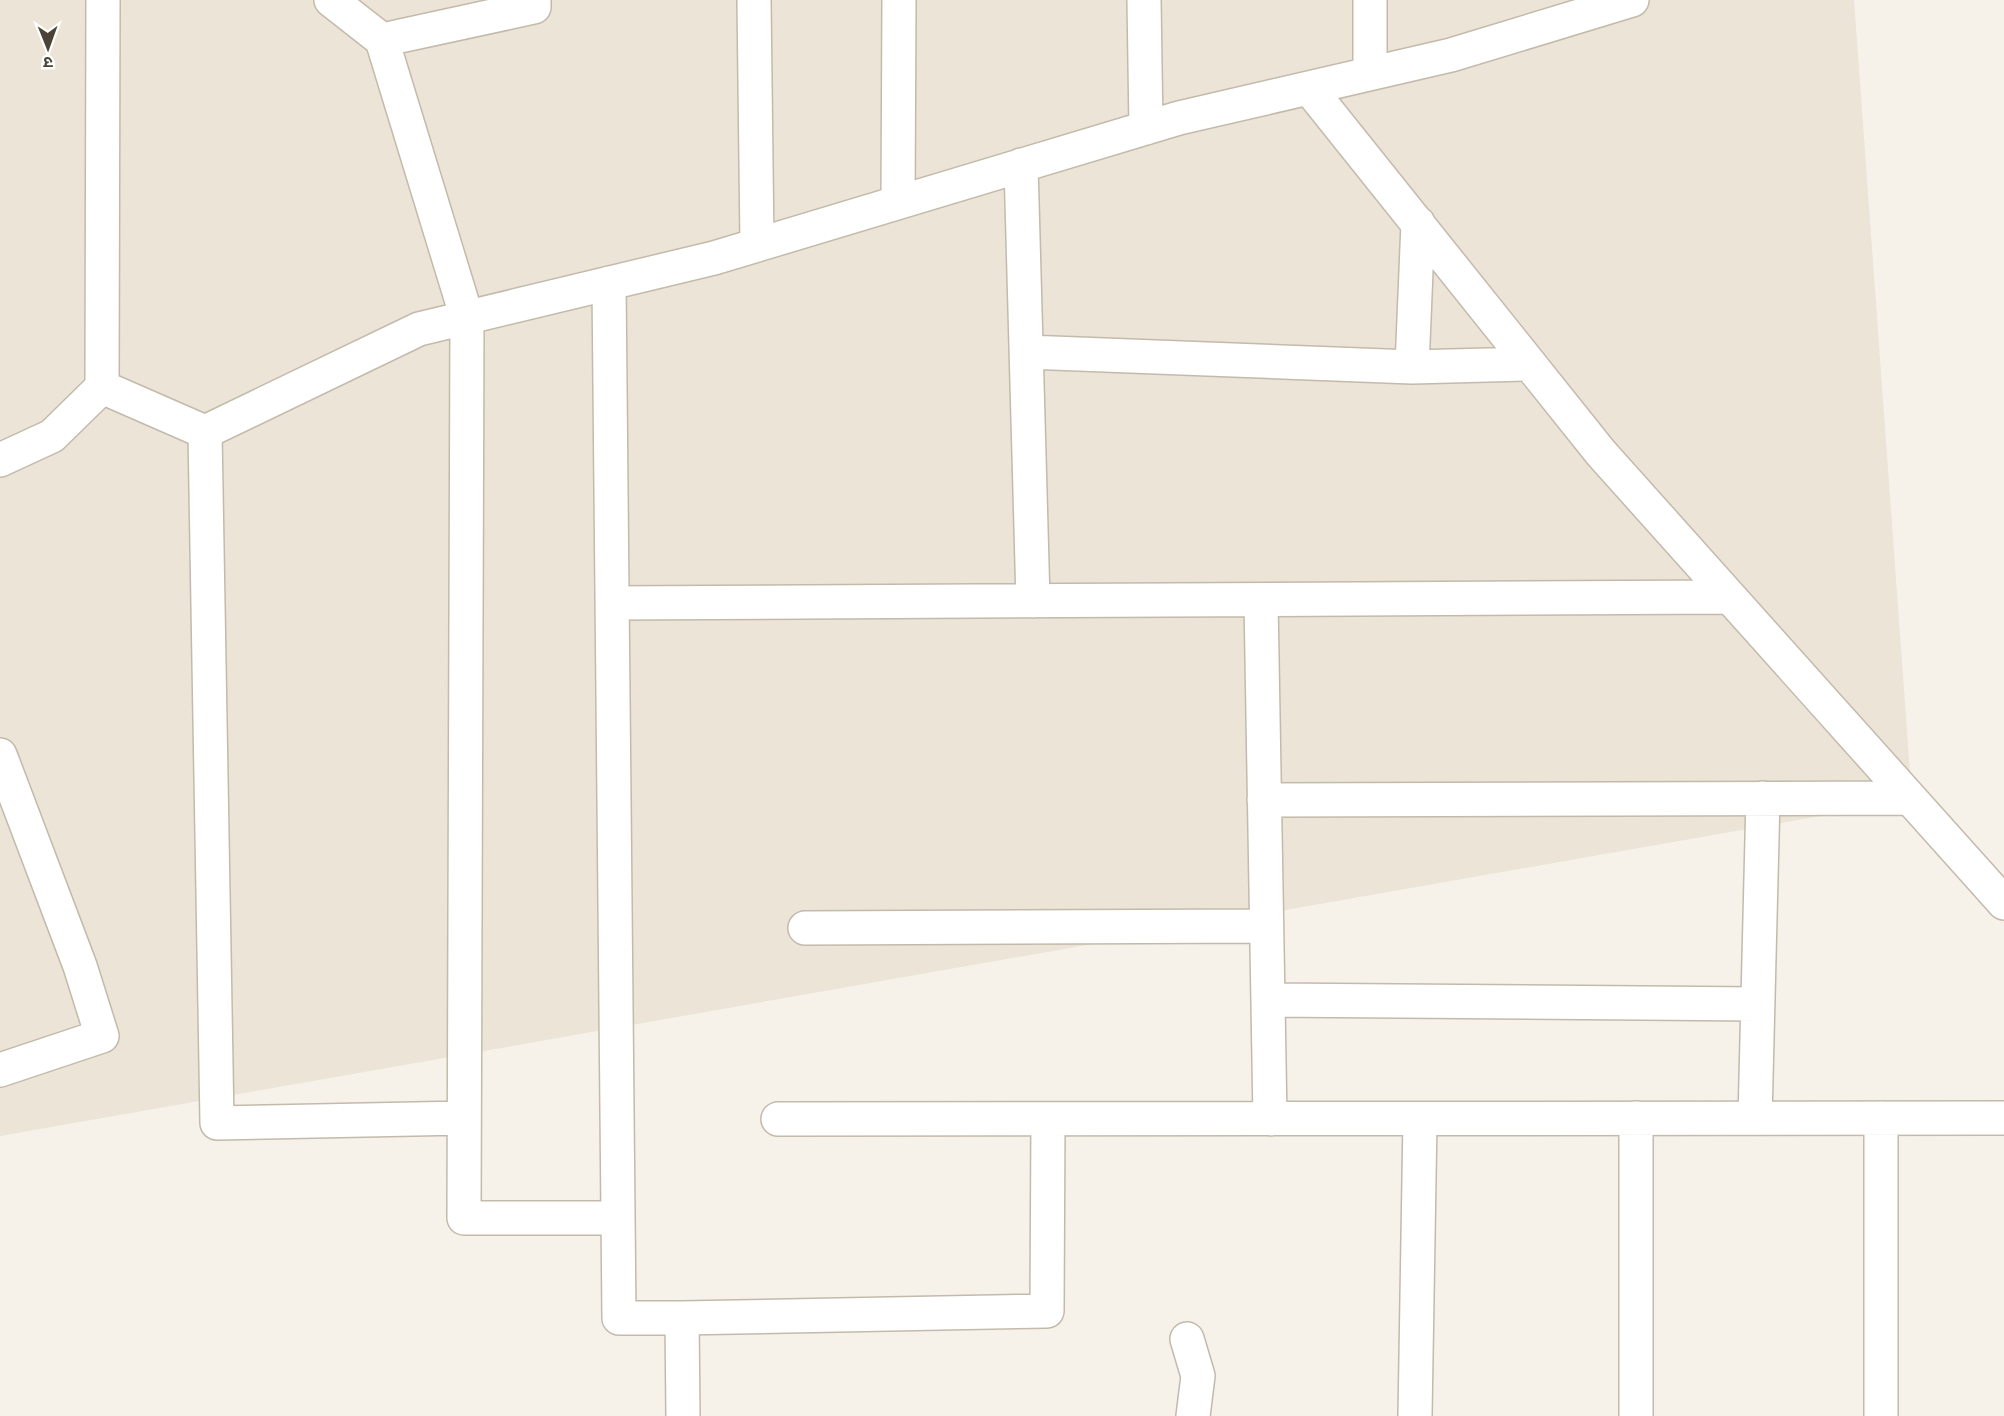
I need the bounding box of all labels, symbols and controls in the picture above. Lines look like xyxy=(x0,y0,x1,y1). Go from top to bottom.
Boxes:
north arrow xyxy=(18,18,78,78)
text: उ xyxy=(43,54,53,71)

